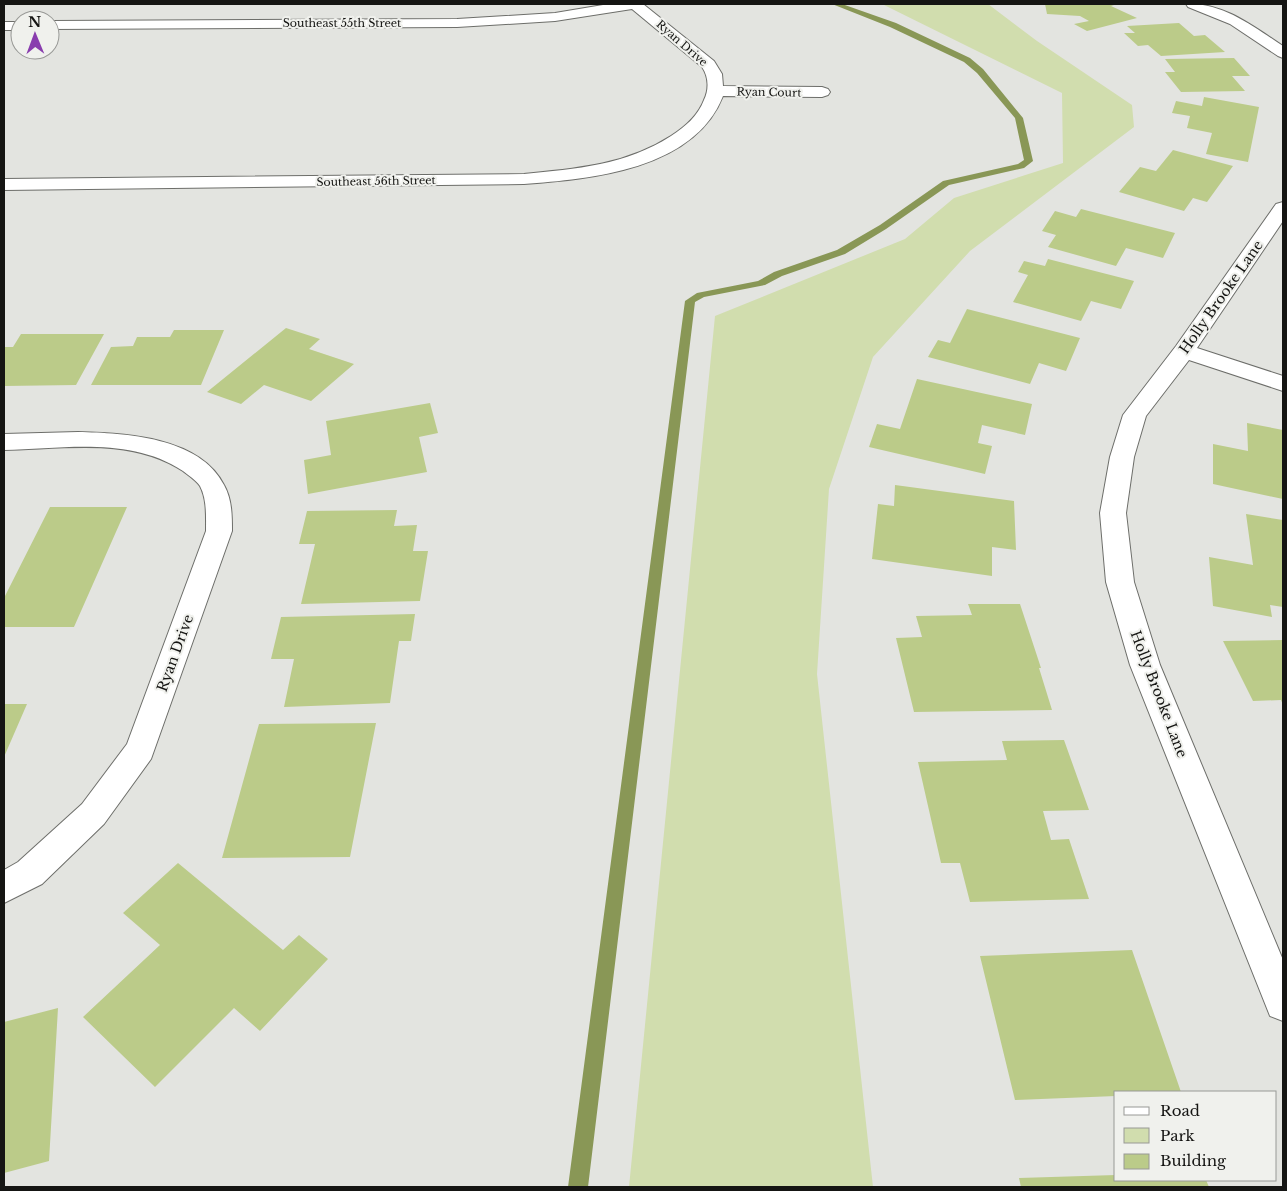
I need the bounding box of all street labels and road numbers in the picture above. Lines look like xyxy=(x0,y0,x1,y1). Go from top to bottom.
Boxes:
street label: Southeast 55th Street xyxy=(283,16,402,30)
street label: Ryan Drive xyxy=(653,17,711,69)
street label: Ryan Court xyxy=(736,84,802,100)
street label: Southeast 56th Street xyxy=(316,173,437,189)
street label: Holly Brooke Lane xyxy=(1175,237,1267,357)
street label: Ryan Drive xyxy=(153,612,197,694)
street label: Holly Brooke Lane xyxy=(1126,628,1192,760)

